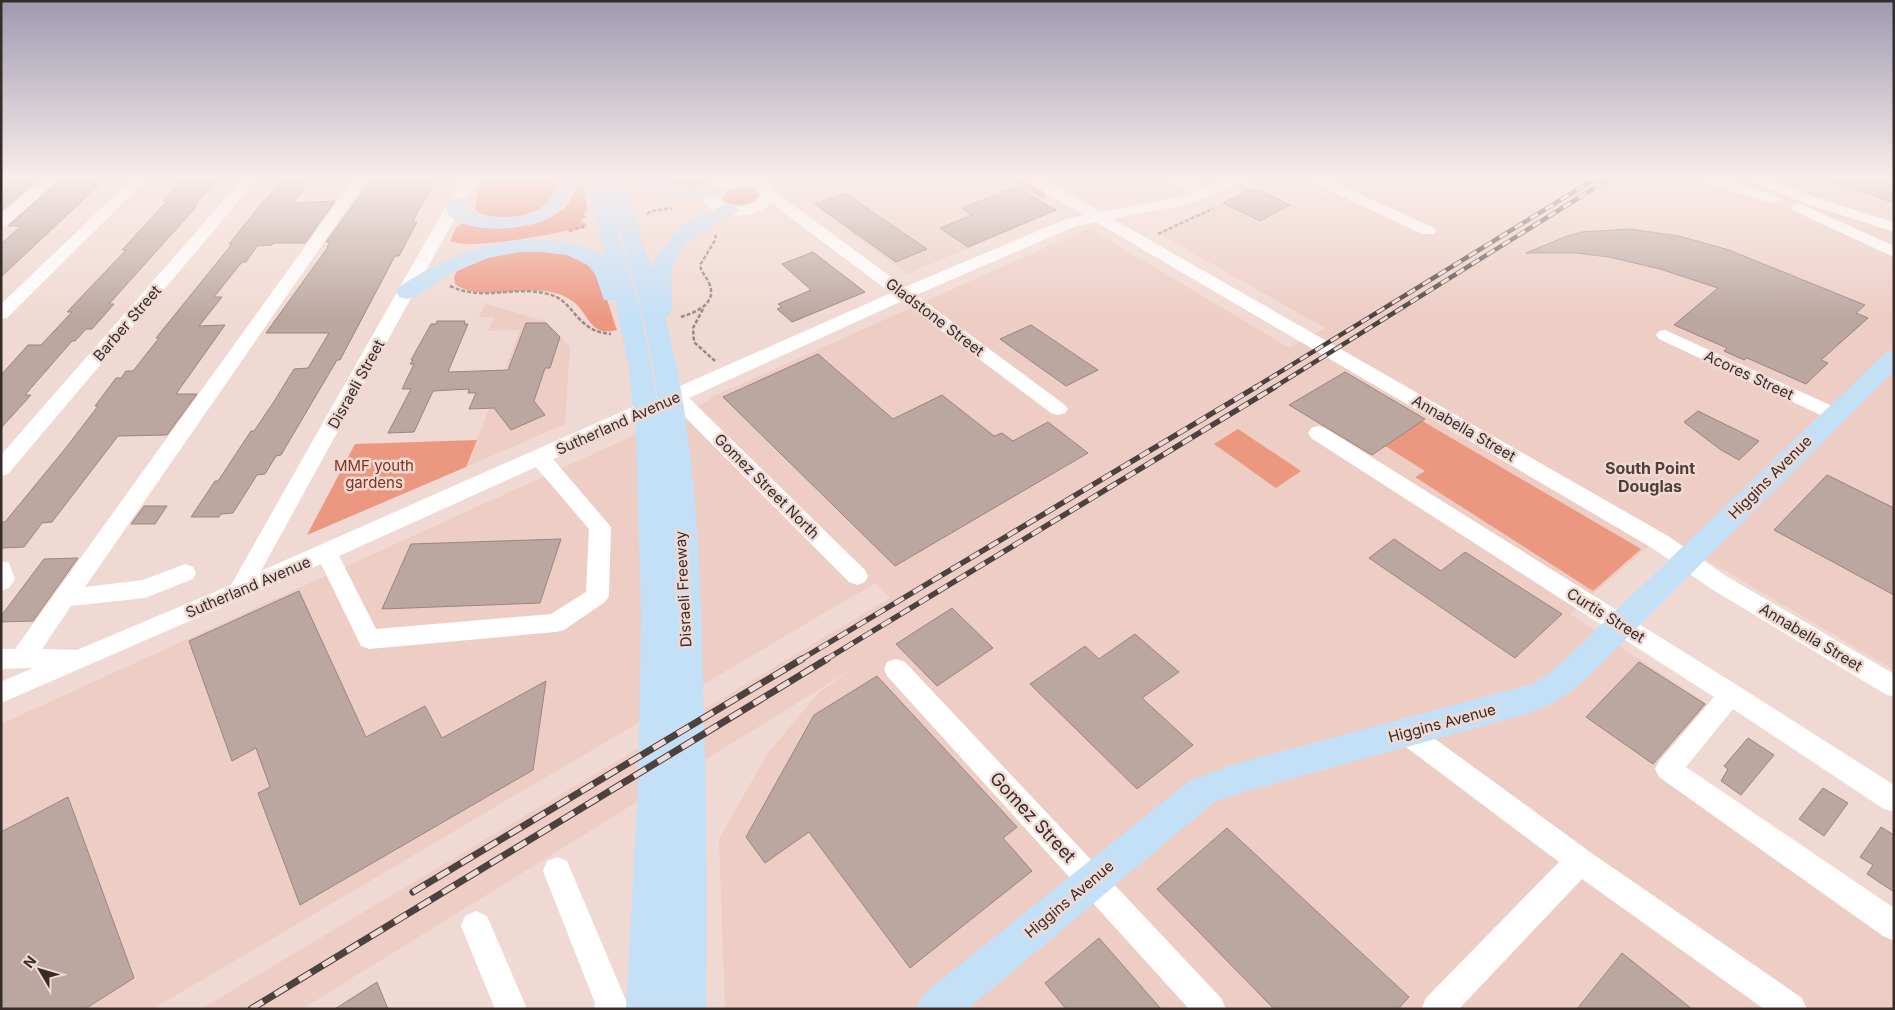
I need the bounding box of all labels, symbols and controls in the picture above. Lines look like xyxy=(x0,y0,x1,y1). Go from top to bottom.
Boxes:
street label: Gladstone Street xyxy=(882,274,988,360)
street label: Barber Street xyxy=(89,281,165,365)
street label: Disraeli Street xyxy=(324,336,388,432)
street label: Acores Street xyxy=(1701,346,1797,404)
street label: Sutherland Avenue xyxy=(553,387,683,459)
street label: Annabella Street xyxy=(1409,391,1519,465)
street label: Gomez Street North xyxy=(710,429,824,543)
street label: Higgins Avenue xyxy=(1724,431,1816,523)
park label: MMF youth gardens xyxy=(334,456,414,492)
district label: South Point Douglas xyxy=(1605,458,1695,496)
street label: Disraeli Freeway xyxy=(670,530,696,648)
street label: Sutherland Avenue xyxy=(183,552,313,622)
street label: Curtis Street xyxy=(1563,583,1649,647)
street label: Annabella Street xyxy=(1756,599,1866,675)
street label: Higgins Avenue xyxy=(1386,700,1498,746)
street label: Gomez Street xyxy=(986,767,1080,867)
street label: Higgins Avenue xyxy=(1021,856,1117,942)
north arrow xyxy=(15,945,65,995)
text: N xyxy=(19,952,39,971)

